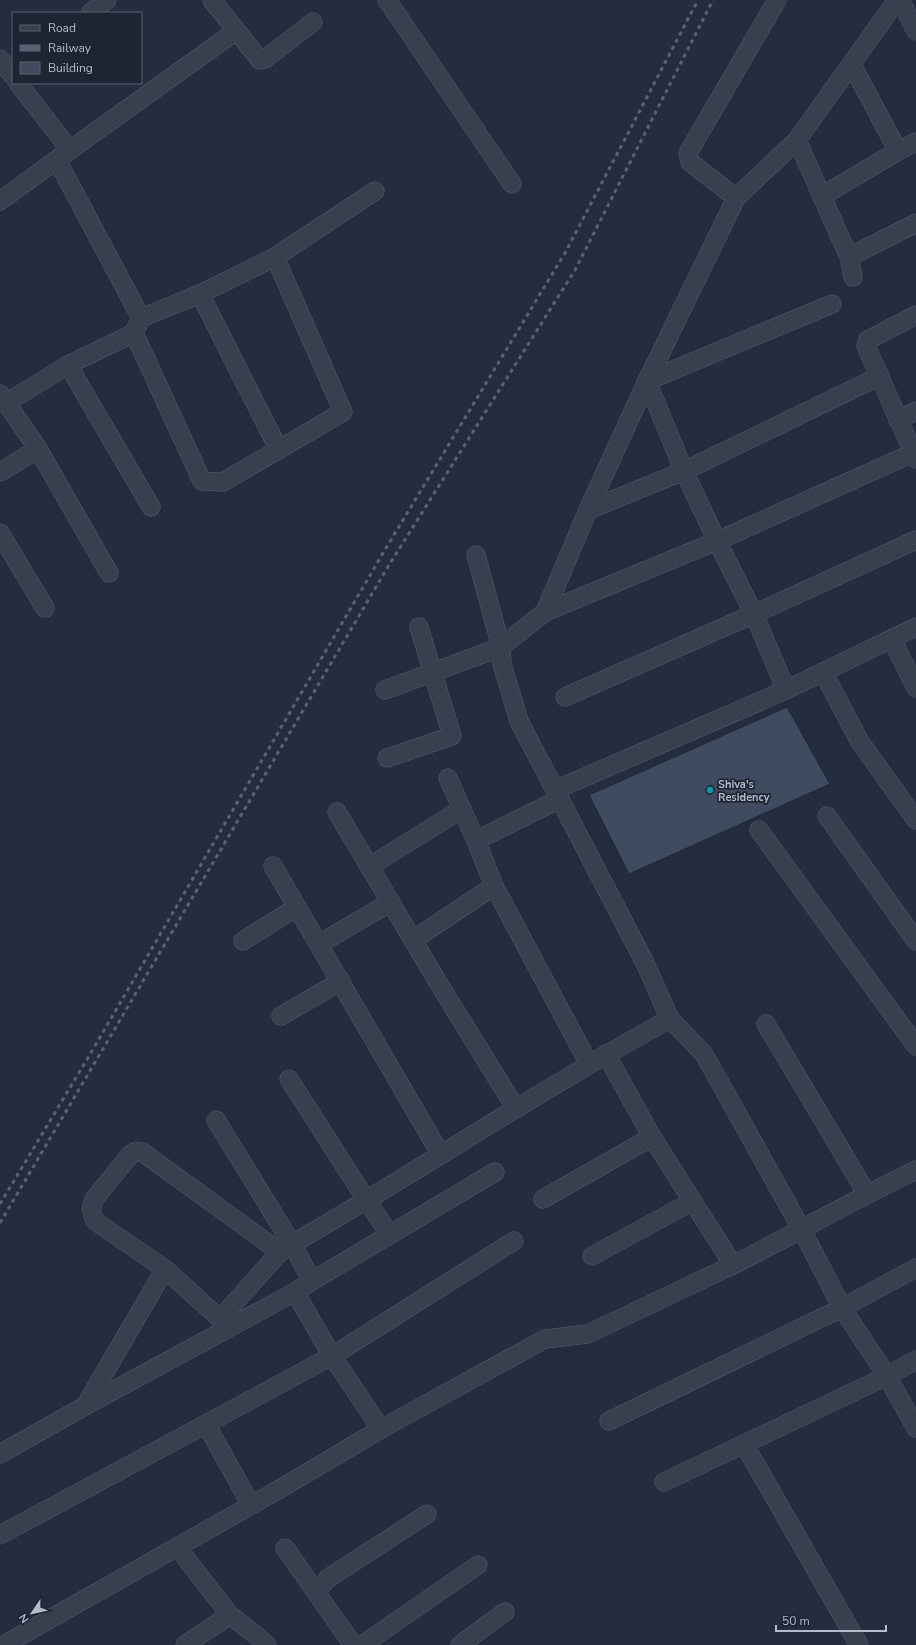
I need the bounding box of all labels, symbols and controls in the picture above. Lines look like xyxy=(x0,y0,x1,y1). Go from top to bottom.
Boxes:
legend xyxy=(12,12,142,84)
text: Road xyxy=(48,20,76,36)
text: Railway xyxy=(48,40,92,56)
text: Building xyxy=(48,60,93,76)
place label: Shiva's Residency xyxy=(718,777,770,805)
marker: Shiva's Residency xyxy=(705,785,715,795)
north arrow xyxy=(12,1593,52,1633)
scale bar xyxy=(776,1607,886,1633)
text: N xyxy=(16,1611,33,1626)
text: 50 m xyxy=(782,1613,810,1629)

